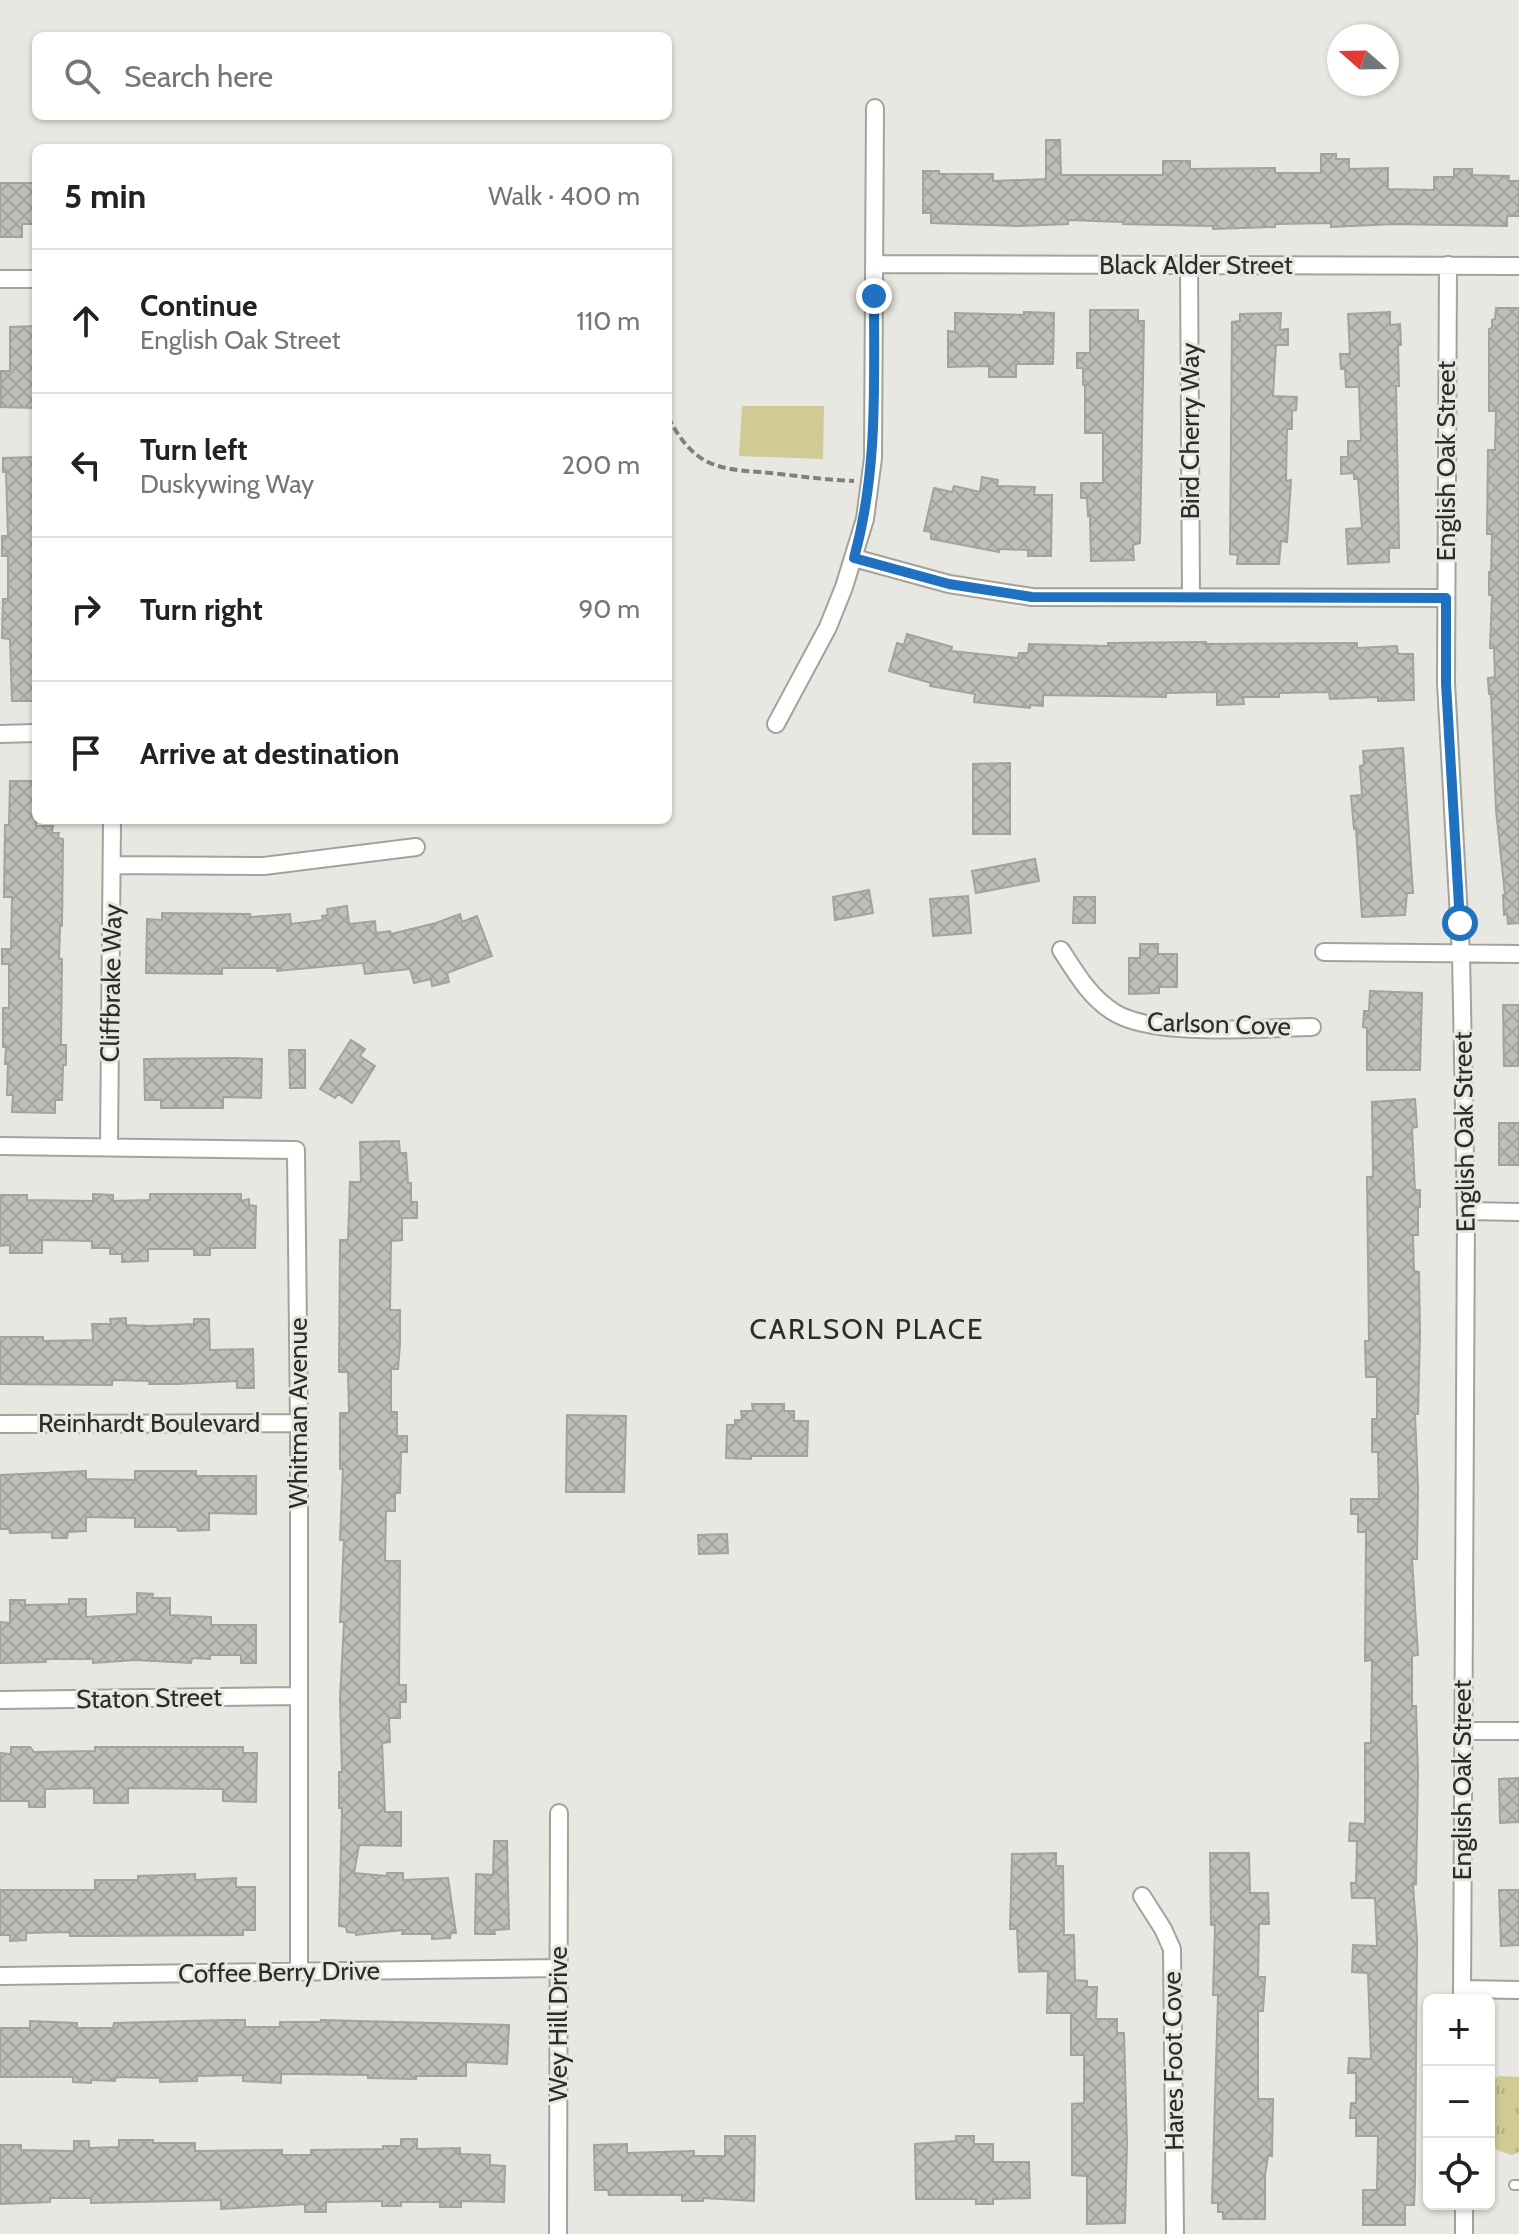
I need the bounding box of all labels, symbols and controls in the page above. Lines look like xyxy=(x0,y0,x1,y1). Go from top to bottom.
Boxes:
north arrow xyxy=(1327,24,1399,96)
search box xyxy=(32,32,672,120)
icon: search xyxy=(60,54,104,98)
text: Search here xyxy=(124,58,273,95)
text: 5 min xyxy=(64,175,146,217)
text: Walk · 400 m xyxy=(488,180,640,212)
street label: Black Alder Street xyxy=(1099,249,1293,281)
route end xyxy=(856,278,892,314)
text: Continue xyxy=(140,287,257,324)
icon: ahead xyxy=(64,299,108,343)
text: 110 m xyxy=(576,305,640,337)
text: English Oak Street xyxy=(140,324,341,356)
street label: Bird Cherry Way xyxy=(1174,343,1206,519)
street label: English Oak Street xyxy=(1430,360,1462,561)
text: Turn left xyxy=(140,431,248,468)
icon: left xyxy=(64,443,108,487)
text: 200 m xyxy=(561,449,640,481)
text: Duskywing Way xyxy=(140,468,314,500)
icon: right xyxy=(64,587,108,631)
text: Turn right xyxy=(140,591,263,628)
text: 90 m xyxy=(578,593,640,625)
icon: arrive xyxy=(64,731,108,775)
text: Arrive at destination xyxy=(140,735,400,772)
street label: Cliffbrake Way xyxy=(94,903,128,1063)
route start xyxy=(1442,905,1478,941)
street label: Carlson Cove xyxy=(1147,1005,1291,1043)
street label: English Oak Street xyxy=(1446,1031,1482,1233)
district label: CARLSON PLACE xyxy=(749,1312,985,1346)
street label: Whitman Avenue xyxy=(282,1317,314,1509)
street label: Reinhardt Boulevard xyxy=(38,1407,260,1439)
street label: English Oak Street xyxy=(1446,1679,1478,1880)
street label: Staton Street xyxy=(76,1681,222,1715)
street label: Wey Hill Drive xyxy=(542,1946,574,2102)
street label: Coffee Berry Drive xyxy=(178,1954,380,1990)
street label: Hares Foot Cove xyxy=(1155,1971,1191,2151)
map controls xyxy=(1423,1994,1495,2210)
button: + xyxy=(1423,1994,1495,2066)
button: − xyxy=(1423,2066,1495,2138)
button: locate xyxy=(1423,2138,1495,2210)

